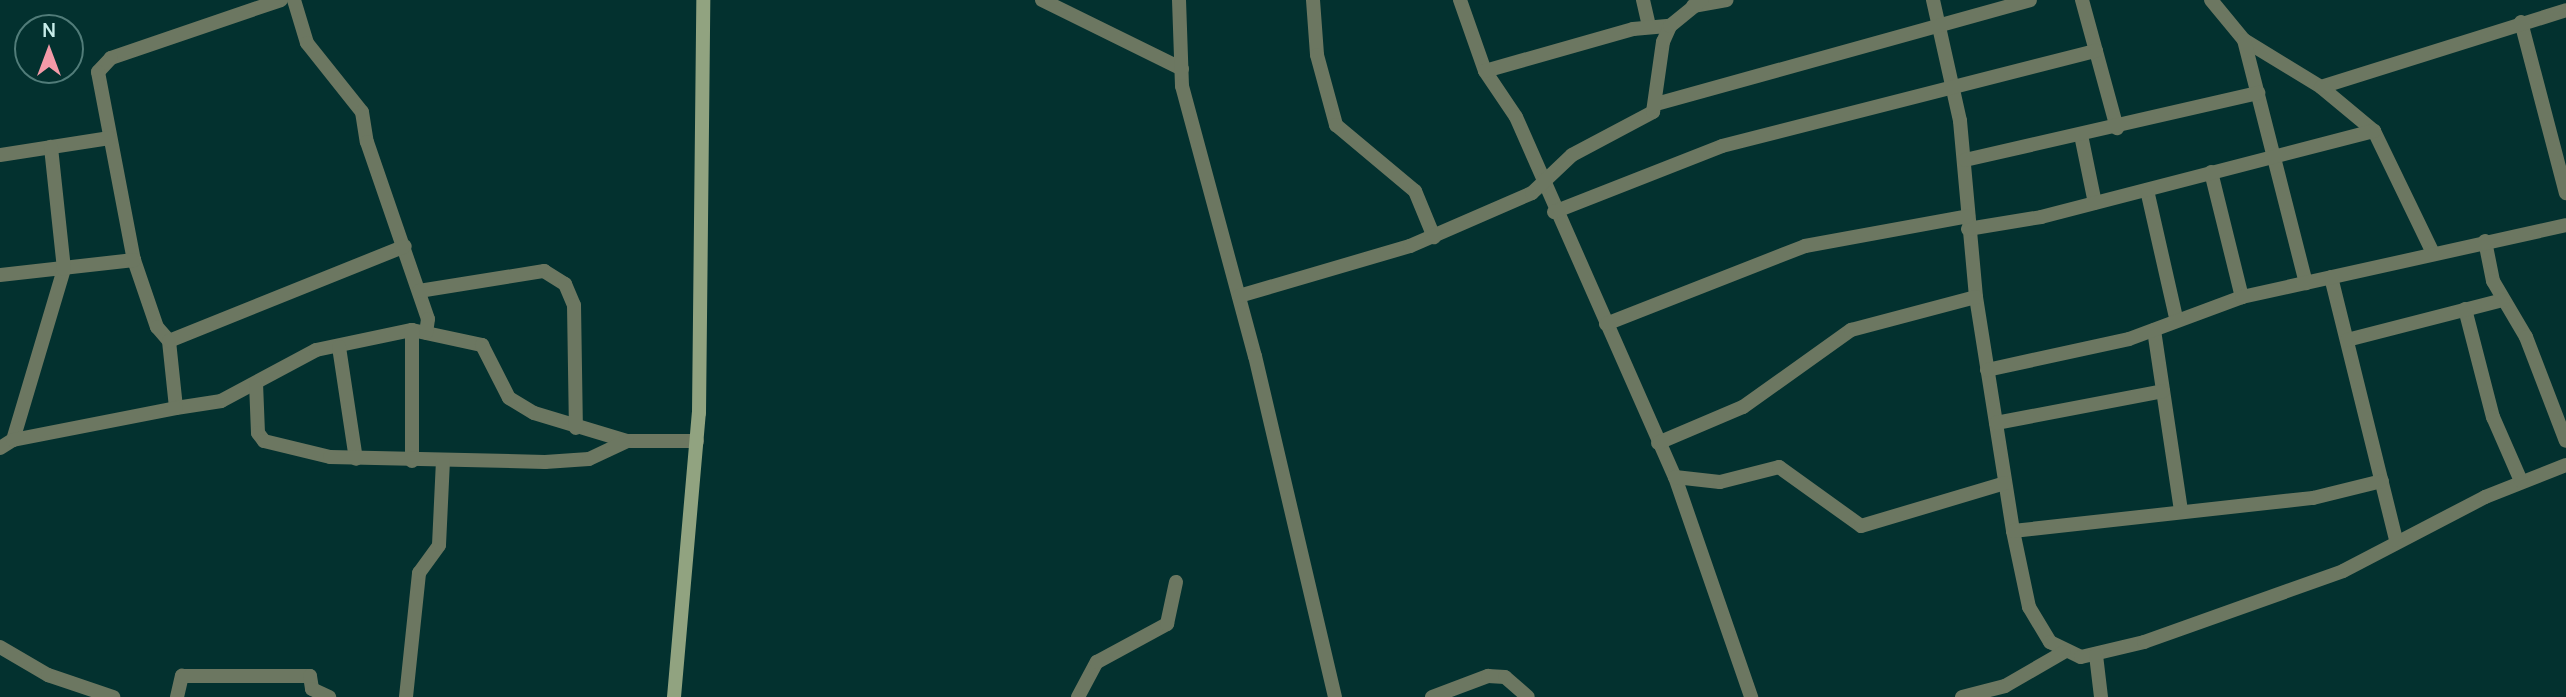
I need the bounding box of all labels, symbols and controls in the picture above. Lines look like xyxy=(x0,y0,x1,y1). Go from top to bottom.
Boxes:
north arrow xyxy=(14,14,84,84)
text: N xyxy=(42,17,56,43)

